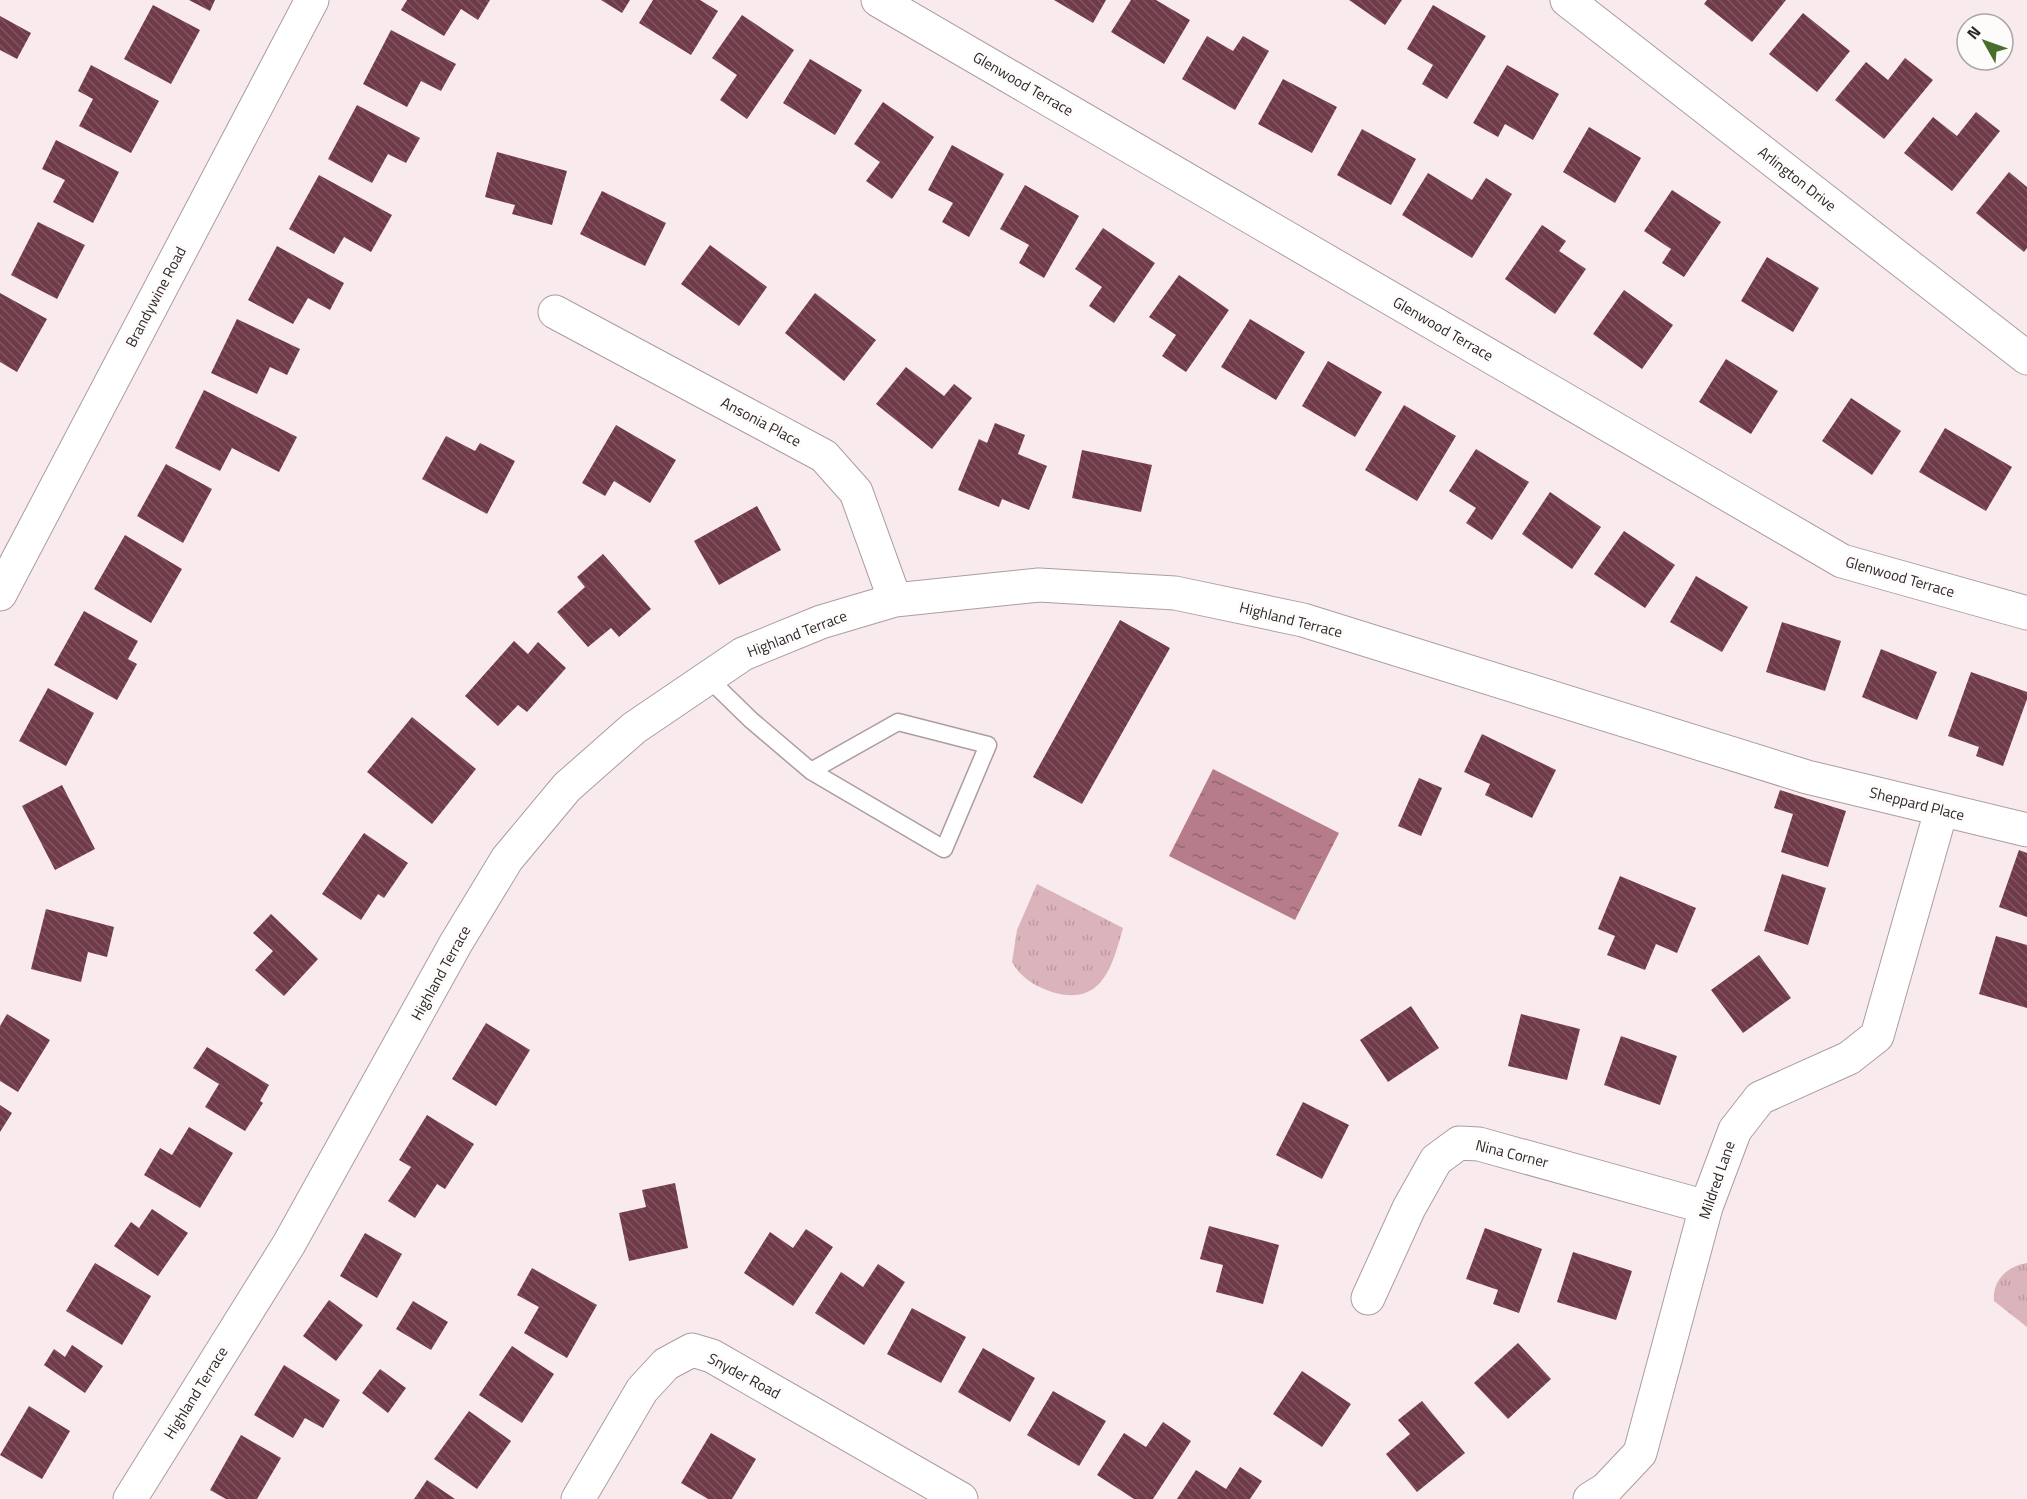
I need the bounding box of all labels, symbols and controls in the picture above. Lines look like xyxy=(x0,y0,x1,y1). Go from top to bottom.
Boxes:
north arrow xyxy=(1955,12,2015,72)
text: N xyxy=(1961,20,1986,44)
street label: Glenwood Terrace xyxy=(969,45,1078,122)
street label: Arlington Drive xyxy=(1753,141,1841,217)
street label: Brandywine Road xyxy=(119,242,192,351)
street label: Glenwood Terrace xyxy=(1389,290,1498,367)
street label: Ansonia Place xyxy=(717,391,805,452)
street label: Glenwood Terrace xyxy=(1843,550,1957,603)
street label: Highland Terrace xyxy=(1237,596,1345,643)
street label: Highland Terrace xyxy=(743,604,850,663)
street label: Sheppard Place xyxy=(1867,781,1967,826)
street label: Highland Terrace xyxy=(405,921,476,1024)
street label: Nina Corner xyxy=(1473,1133,1551,1174)
street label: Mildred Lane xyxy=(1692,1138,1741,1222)
street label: Highland Terrace xyxy=(158,1342,233,1444)
street label: Snyder Road xyxy=(704,1347,785,1404)

